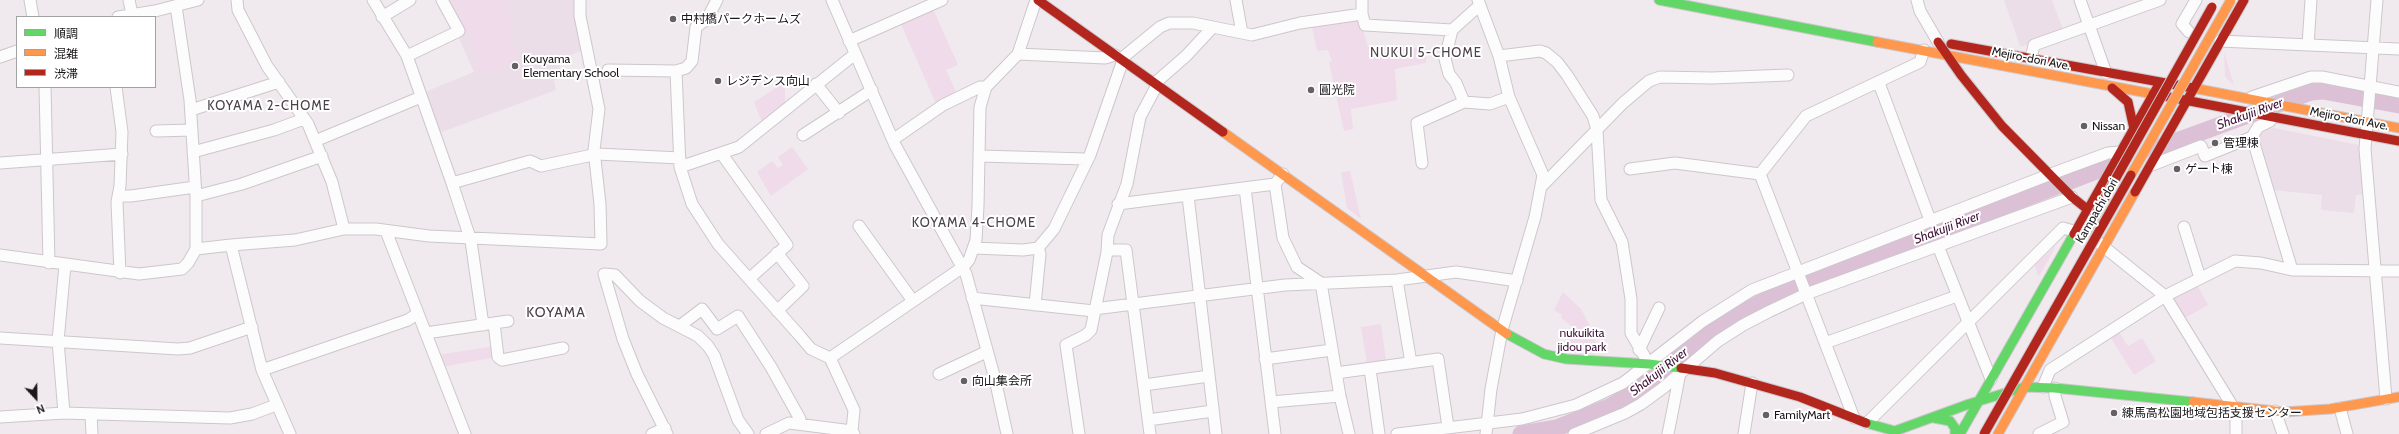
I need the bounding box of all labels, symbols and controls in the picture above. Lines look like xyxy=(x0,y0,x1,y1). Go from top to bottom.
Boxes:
place label: 中村橋パークホームズ xyxy=(681,12,801,26)
marker: 中村橋パークホームズ xyxy=(668,14,678,24)
legend xyxy=(16,16,156,88)
text: 順調 xyxy=(54,26,78,41)
street label: Mejiro-dori Ave. xyxy=(1990,44,2072,74)
district label: NUKUI 5-CHOME xyxy=(1370,45,1482,61)
text: 混雑 xyxy=(54,46,78,61)
place label: Kouyama Elementary School xyxy=(523,52,619,80)
marker: Kouyama Elementary School xyxy=(510,61,520,71)
text: 渋滞 xyxy=(54,66,78,81)
place label: レジデンス向山 xyxy=(726,74,810,88)
marker: レジデンス向山 xyxy=(713,76,723,86)
place label: 圓光院 xyxy=(1319,83,1355,97)
marker: 圓光院 xyxy=(1306,85,1316,95)
water label: Shakujii River xyxy=(2215,95,2285,133)
district label: KOYAMA 2-CHOME xyxy=(207,98,331,114)
street label: Mejiro-dori Ave. xyxy=(2308,104,2390,134)
place label: Nissan xyxy=(2092,119,2125,133)
marker: Nissan xyxy=(2079,121,2089,131)
place label: 管理棟 xyxy=(2223,136,2259,150)
marker: 管理棟 xyxy=(2210,138,2220,148)
place label: ゲート棟 xyxy=(2185,162,2233,176)
marker: ゲート棟 xyxy=(2172,164,2182,174)
street label: Kampachi dori xyxy=(2073,176,2121,246)
water label: Shakujii River xyxy=(1912,208,1982,248)
district label: KOYAMA 4-CHOME xyxy=(912,215,1036,231)
district label: KOYAMA xyxy=(526,305,586,321)
park label: nukuikita jidou park xyxy=(1558,326,1606,354)
water label: Shakujii River xyxy=(1627,345,1691,399)
place label: 向山集会所 xyxy=(972,374,1032,388)
marker: 向山集会所 xyxy=(959,376,969,386)
north arrow xyxy=(16,378,56,418)
text: N xyxy=(34,401,47,417)
place label: 練馬高松園地域包括支援センター xyxy=(2122,406,2302,420)
place label: FamilyMart xyxy=(1774,408,1830,422)
marker: 練馬高松園地域包括支援センター xyxy=(2109,408,2119,418)
marker: FamilyMart xyxy=(1761,410,1771,420)

